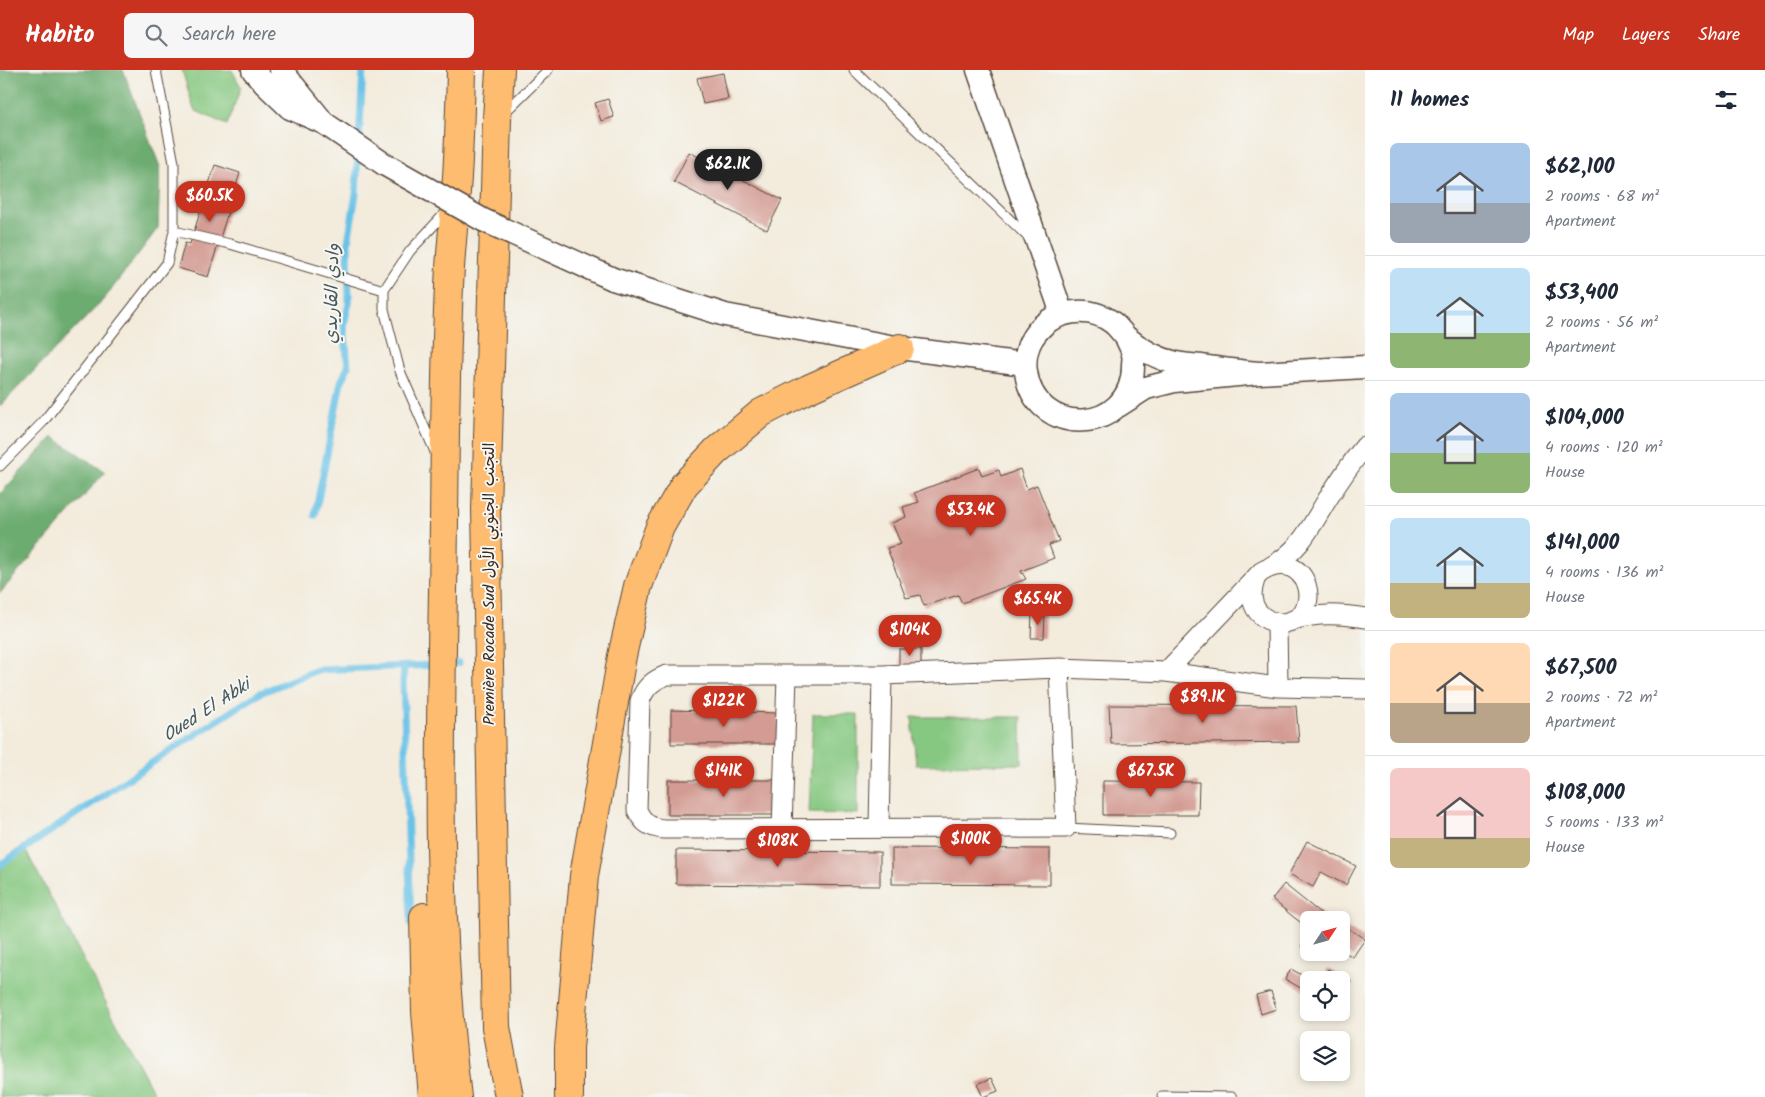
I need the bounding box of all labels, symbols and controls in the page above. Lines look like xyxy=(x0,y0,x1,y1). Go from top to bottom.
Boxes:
search box xyxy=(124,13,474,58)
text: Habito xyxy=(25,16,94,55)
text: Search here xyxy=(182,20,276,50)
icon: search xyxy=(142,21,170,49)
text: Map xyxy=(1563,21,1594,50)
text: Layers xyxy=(1622,21,1670,50)
text: Share xyxy=(1698,21,1740,50)
text: 11 homes xyxy=(1390,84,1469,117)
icon: filters xyxy=(1712,86,1740,114)
pin: $62.1K xyxy=(687,148,769,191)
text: $62,100 xyxy=(1545,151,1614,184)
text: $62.1K xyxy=(705,152,751,177)
icon: home xyxy=(1430,163,1490,223)
pin: $60.5K xyxy=(169,180,251,223)
text: $60.5K xyxy=(186,184,234,209)
text: 2 rooms · 68 m² xyxy=(1545,184,1659,209)
text: Apartment xyxy=(1545,209,1616,234)
water label: وادي القاريدي xyxy=(318,243,348,345)
text: $53,400 xyxy=(1545,277,1618,310)
icon: home xyxy=(1430,288,1490,348)
text: 2 rooms · 56 m² xyxy=(1545,310,1658,335)
text: Apartment xyxy=(1545,335,1616,360)
text: $104,000 xyxy=(1545,402,1624,435)
icon: home xyxy=(1430,413,1490,473)
text: 4 rooms · 120 m² xyxy=(1545,435,1663,460)
street label: Première Rocade Sud التجنب الجنوبي الأول xyxy=(477,443,503,725)
text: House xyxy=(1545,460,1585,485)
pin: $53.4K xyxy=(930,494,1012,537)
text: $53.4K xyxy=(947,498,995,523)
text: $141,000 xyxy=(1545,527,1619,560)
icon: home xyxy=(1430,538,1490,598)
text: 4 rooms · 136 m² xyxy=(1545,560,1663,585)
pin: $65.4K xyxy=(997,584,1079,626)
text: House xyxy=(1545,585,1585,610)
text: $65.4K xyxy=(1014,587,1062,612)
pin: $104K xyxy=(875,614,945,657)
text: $104K xyxy=(890,618,930,643)
text: $67,500 xyxy=(1545,652,1616,685)
icon: home xyxy=(1430,663,1490,723)
water label: Oued El Abki xyxy=(157,670,260,750)
pin: $89.1K xyxy=(1162,682,1244,724)
text: $89.1K xyxy=(1180,685,1226,710)
text: 2 rooms · 72 m² xyxy=(1545,685,1657,710)
pin: $122K xyxy=(689,686,759,728)
text: $122K xyxy=(703,689,745,714)
text: Apartment xyxy=(1545,710,1616,735)
pin: $141K xyxy=(689,756,759,798)
pin: $67.5K xyxy=(1110,756,1192,798)
text: $141K xyxy=(705,759,743,784)
text: $67.5K xyxy=(1127,759,1175,784)
text: $108,000 xyxy=(1545,777,1625,810)
icon: home xyxy=(1430,788,1490,848)
text: 5 rooms · 133 m² xyxy=(1545,810,1663,835)
pin: $100K xyxy=(936,824,1006,866)
pin: $108K xyxy=(743,826,813,868)
text: $100K xyxy=(951,827,991,852)
text: $108K xyxy=(757,829,799,854)
text: House xyxy=(1545,835,1585,860)
north arrow xyxy=(1300,911,1350,961)
map controls xyxy=(1300,911,1350,1081)
button: locate xyxy=(1300,971,1350,1021)
button: layers xyxy=(1300,1031,1350,1081)

